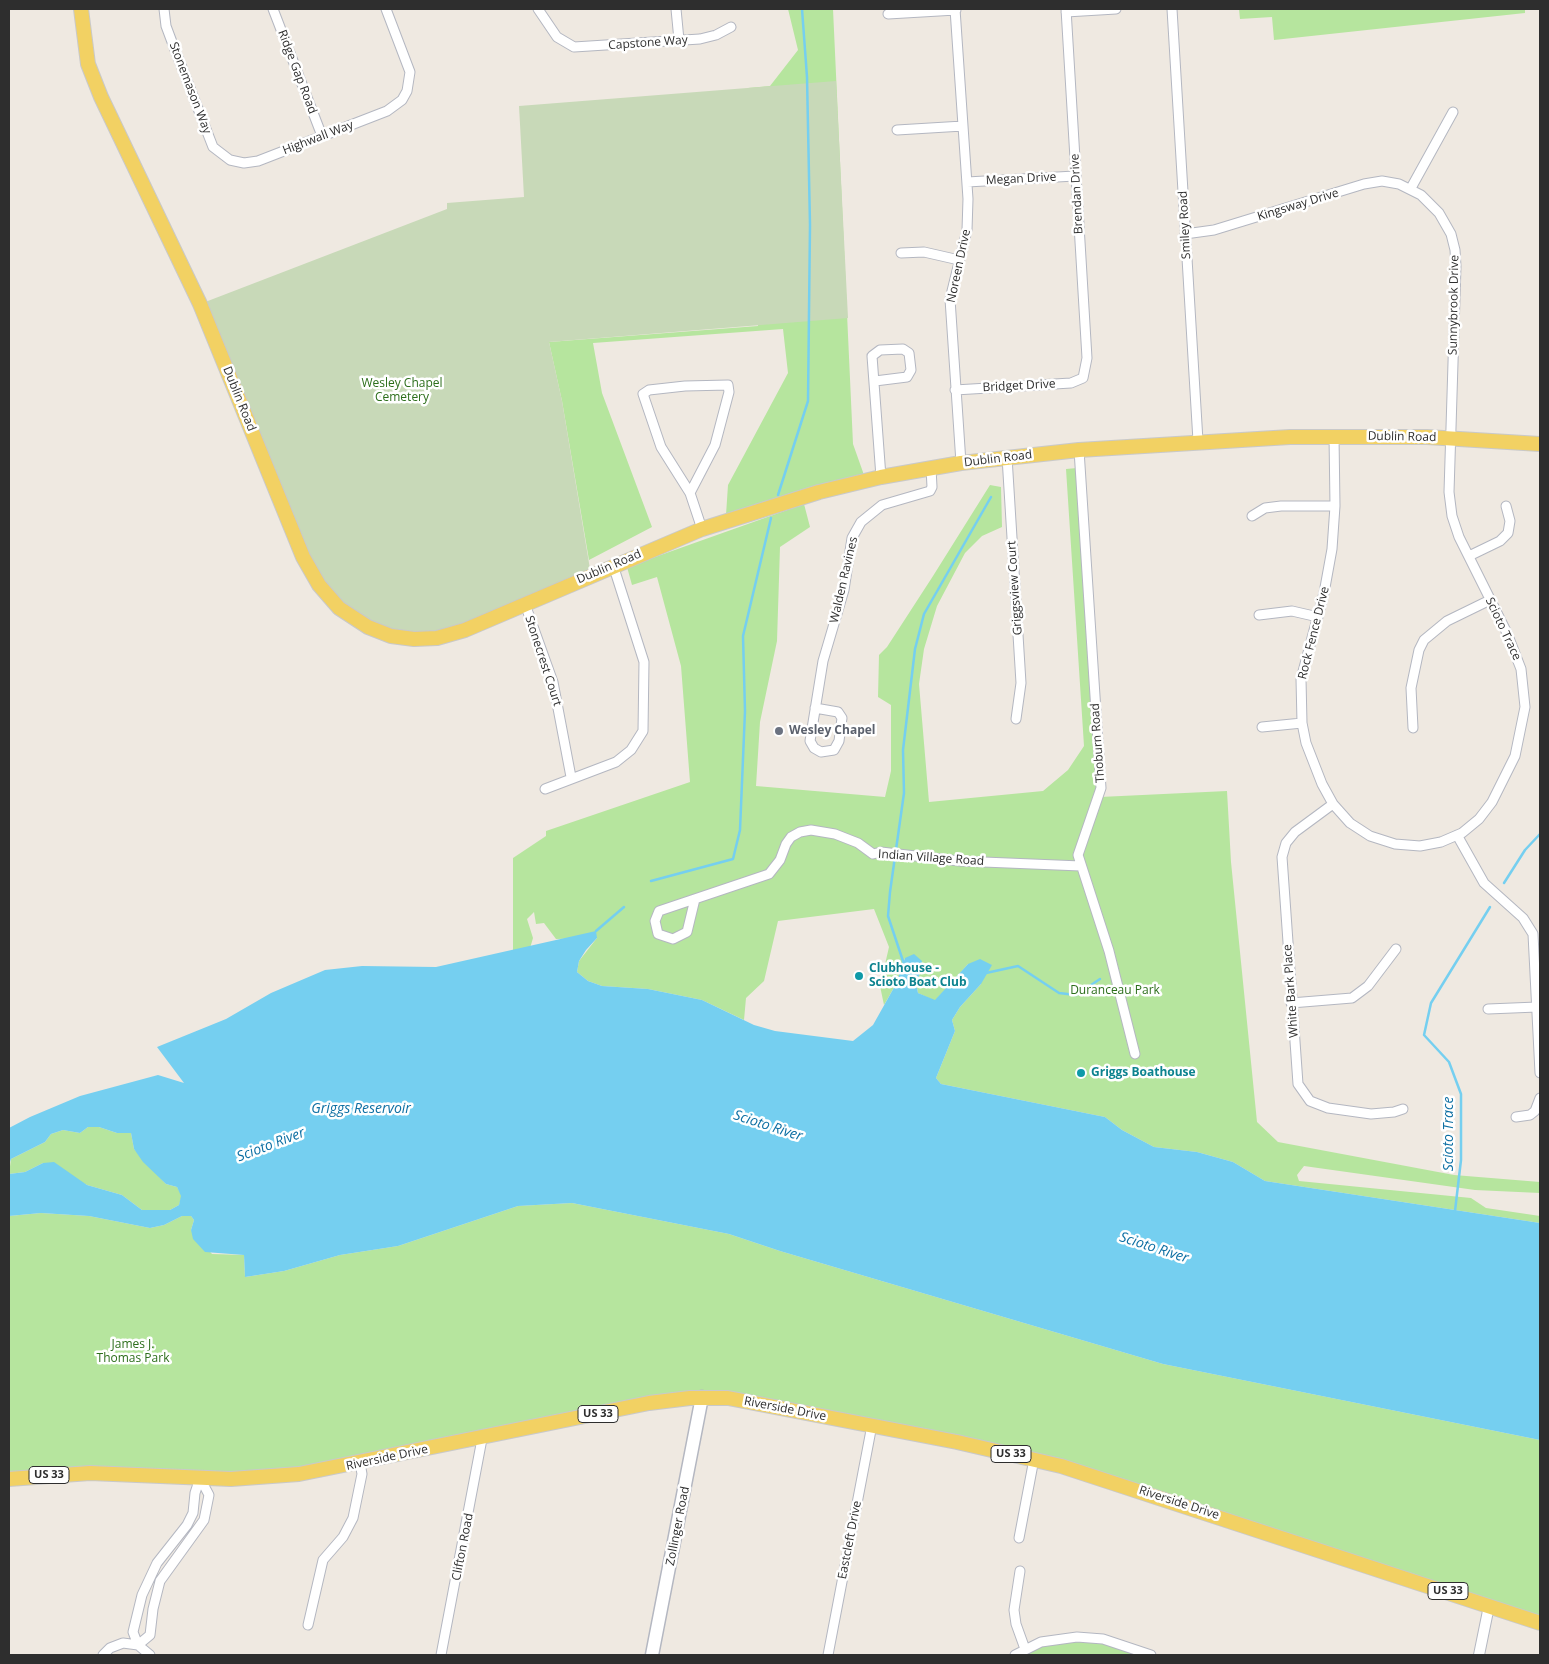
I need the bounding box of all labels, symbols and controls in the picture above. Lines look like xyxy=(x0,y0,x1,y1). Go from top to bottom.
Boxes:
street label: Ridge Gap Road xyxy=(274,28,320,116)
street label: Capstone Way xyxy=(608,33,688,53)
street label: Stonemason Way xyxy=(166,40,214,136)
street label: Highwall Way xyxy=(281,118,355,158)
street label: Brendan Drive xyxy=(1068,153,1086,235)
street label: Megan Drive xyxy=(985,170,1057,188)
street label: Kingsway Drive xyxy=(1256,186,1340,224)
street label: Smiley Road xyxy=(1176,191,1194,259)
street label: Noreen Drive xyxy=(944,228,974,304)
street label: Sunnybrook Drive xyxy=(1446,255,1462,355)
street label: Dublin Road xyxy=(219,365,259,433)
park label: Wesley Chapel Cemetery xyxy=(361,377,443,405)
street label: Bridget Drive xyxy=(982,377,1056,395)
street label: Dublin Road xyxy=(1368,429,1436,445)
street label: Dublin Road xyxy=(963,448,1033,470)
street label: Walden Ravines xyxy=(827,535,861,625)
street label: Griggsview Court xyxy=(1005,540,1025,636)
street label: Dublin Road xyxy=(575,547,643,587)
street label: Rock Fence Drive xyxy=(1296,585,1332,681)
street label: Scioto Trace xyxy=(1482,595,1524,663)
street label: Stonecrest Court xyxy=(522,614,564,708)
street label: Thoburn Road xyxy=(1088,703,1108,783)
place label: Wesley Chapel xyxy=(789,724,875,738)
marker: Wesley Chapel xyxy=(773,725,785,737)
street label: Indian Village Road xyxy=(878,847,984,869)
street label: White Bark Place xyxy=(1281,944,1301,1038)
place label: Clubhouse - Scioto Boat Club xyxy=(869,962,966,990)
marker: Clubhouse - Scioto Boat Club xyxy=(853,970,865,982)
park label: Duranceau Park xyxy=(1070,984,1160,998)
place label: Griggs Boathouse xyxy=(1091,1066,1196,1080)
marker: Griggs Boathouse xyxy=(1075,1067,1087,1079)
water label: Scioto Trace xyxy=(1441,1097,1457,1171)
water label: Griggs Reservoir xyxy=(311,1101,411,1117)
water label: Scioto River xyxy=(731,1107,805,1145)
water label: Scioto River xyxy=(235,1124,307,1166)
water label: Scioto River xyxy=(1117,1229,1191,1267)
park label: James J. Thomas Park xyxy=(97,1338,169,1366)
street label: Riverside Drive xyxy=(743,1394,827,1424)
road number: US 33 xyxy=(578,1406,618,1422)
street label: Riverside Drive xyxy=(345,1442,429,1474)
road number: US 33 xyxy=(991,1446,1031,1462)
road number: US 33 xyxy=(29,1466,69,1484)
street label: Riverside Drive xyxy=(1137,1483,1221,1523)
street label: Zollinger Road xyxy=(663,1485,693,1567)
street label: Eastcleft Drive xyxy=(835,1500,865,1580)
street label: Clifton Road xyxy=(449,1512,477,1582)
road number: US 33 xyxy=(1428,1582,1468,1600)

